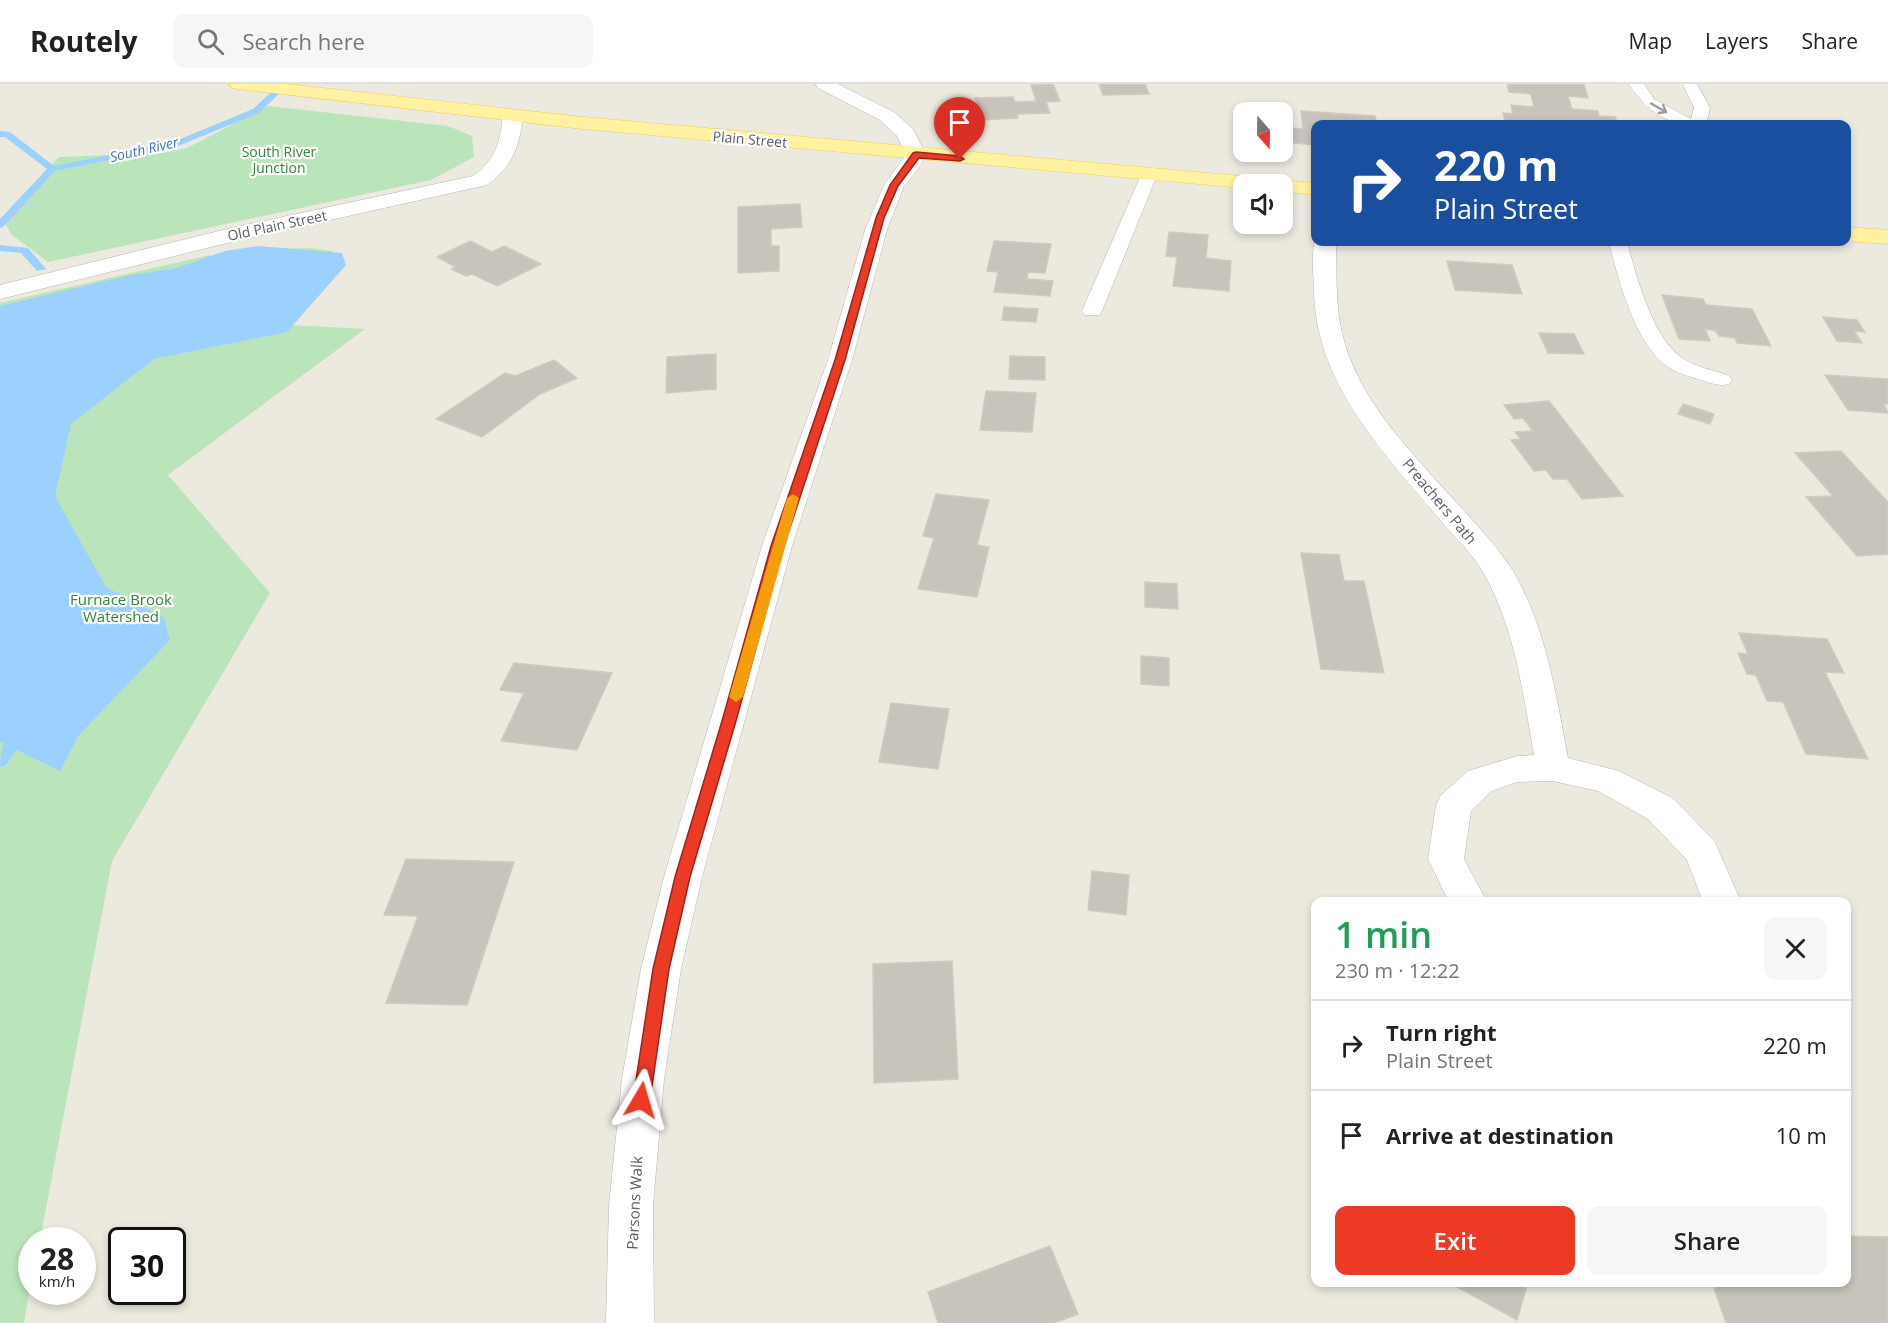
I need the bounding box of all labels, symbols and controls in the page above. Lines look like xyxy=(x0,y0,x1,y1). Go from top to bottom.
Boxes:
search box xyxy=(173,14,593,68)
text: Routely xyxy=(30,22,137,60)
icon: search xyxy=(194,25,227,58)
text: Search here xyxy=(242,26,365,56)
text: Map xyxy=(1629,27,1672,55)
text: Layers xyxy=(1705,27,1769,55)
text: Share xyxy=(1802,27,1858,55)
pin xyxy=(934,97,985,159)
north arrow xyxy=(1233,102,1293,162)
map controls xyxy=(1233,102,1293,234)
one-way arrow xyxy=(1650,103,1668,114)
icon: arrive xyxy=(943,106,976,139)
street label: Plain Street xyxy=(712,126,788,152)
water label: South River xyxy=(108,132,181,166)
text: 220 m xyxy=(1434,136,1558,193)
park label: South River Junction xyxy=(242,142,317,177)
icon: right xyxy=(1335,144,1413,222)
button: sound xyxy=(1233,174,1293,234)
text: Plain Street xyxy=(1434,190,1578,227)
street label: Old Plain Street xyxy=(226,205,328,245)
street label: Preachers Path xyxy=(1398,454,1482,548)
park label: Furnace Brook Watershed xyxy=(70,589,172,626)
text: 1 min xyxy=(1335,910,1432,959)
button: close xyxy=(1764,917,1827,980)
text: 230 m · 12:22 xyxy=(1335,957,1460,984)
text: Turn right xyxy=(1386,1017,1497,1047)
icon: right xyxy=(1335,1029,1368,1062)
text: 220 m xyxy=(1763,1030,1827,1060)
text: Plain Street xyxy=(1386,1047,1493,1074)
position arrow xyxy=(609,1068,673,1132)
icon: arrive xyxy=(1335,1119,1368,1152)
text: Arrive at destination xyxy=(1386,1120,1614,1150)
text: 10 m xyxy=(1776,1120,1827,1150)
street label: Parsons Walk xyxy=(622,1156,646,1250)
button: Exit xyxy=(1335,1206,1575,1275)
button: Share xyxy=(1587,1206,1827,1275)
speed limit sign: 30 xyxy=(108,1227,186,1305)
text: 28 xyxy=(40,1238,74,1279)
text: km/h xyxy=(39,1271,75,1291)

